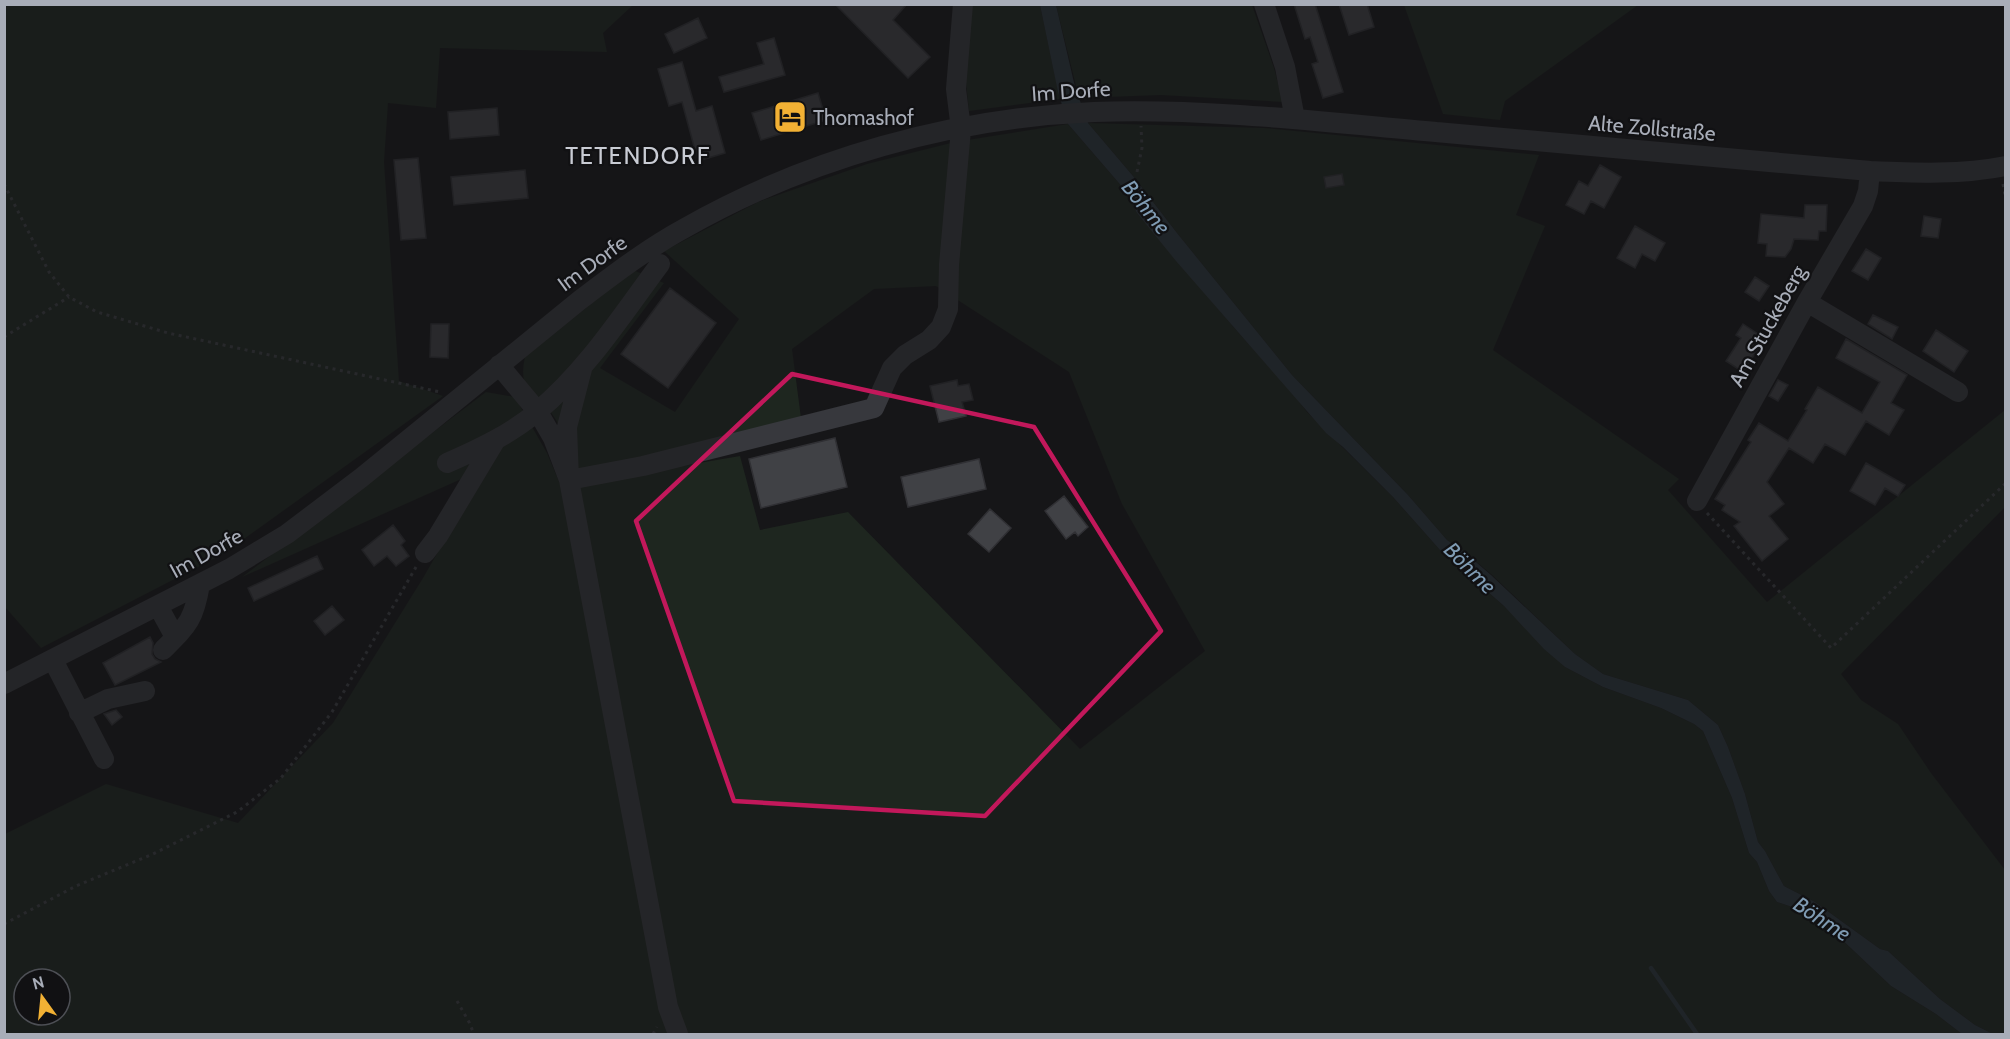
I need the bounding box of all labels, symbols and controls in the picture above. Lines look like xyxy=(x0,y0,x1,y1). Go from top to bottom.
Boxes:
street label: Im Dorfe xyxy=(1031,76,1112,106)
hotel icon: Thomashof xyxy=(772,99,808,135)
place label: Thomashof xyxy=(813,105,914,130)
street label: Alte Zollstraße xyxy=(1587,110,1717,146)
district label: TETENDORF xyxy=(565,141,711,170)
water label: Böhme xyxy=(1116,174,1176,240)
street label: Im Dorfe xyxy=(553,229,632,296)
street label: Am Stuckeberg xyxy=(1723,261,1811,391)
street label: Im Dorfe xyxy=(165,523,247,583)
water label: Böhme xyxy=(1438,536,1502,600)
water label: Böhme xyxy=(1788,891,1856,947)
north arrow xyxy=(12,967,72,1027)
text: N xyxy=(30,972,46,994)

